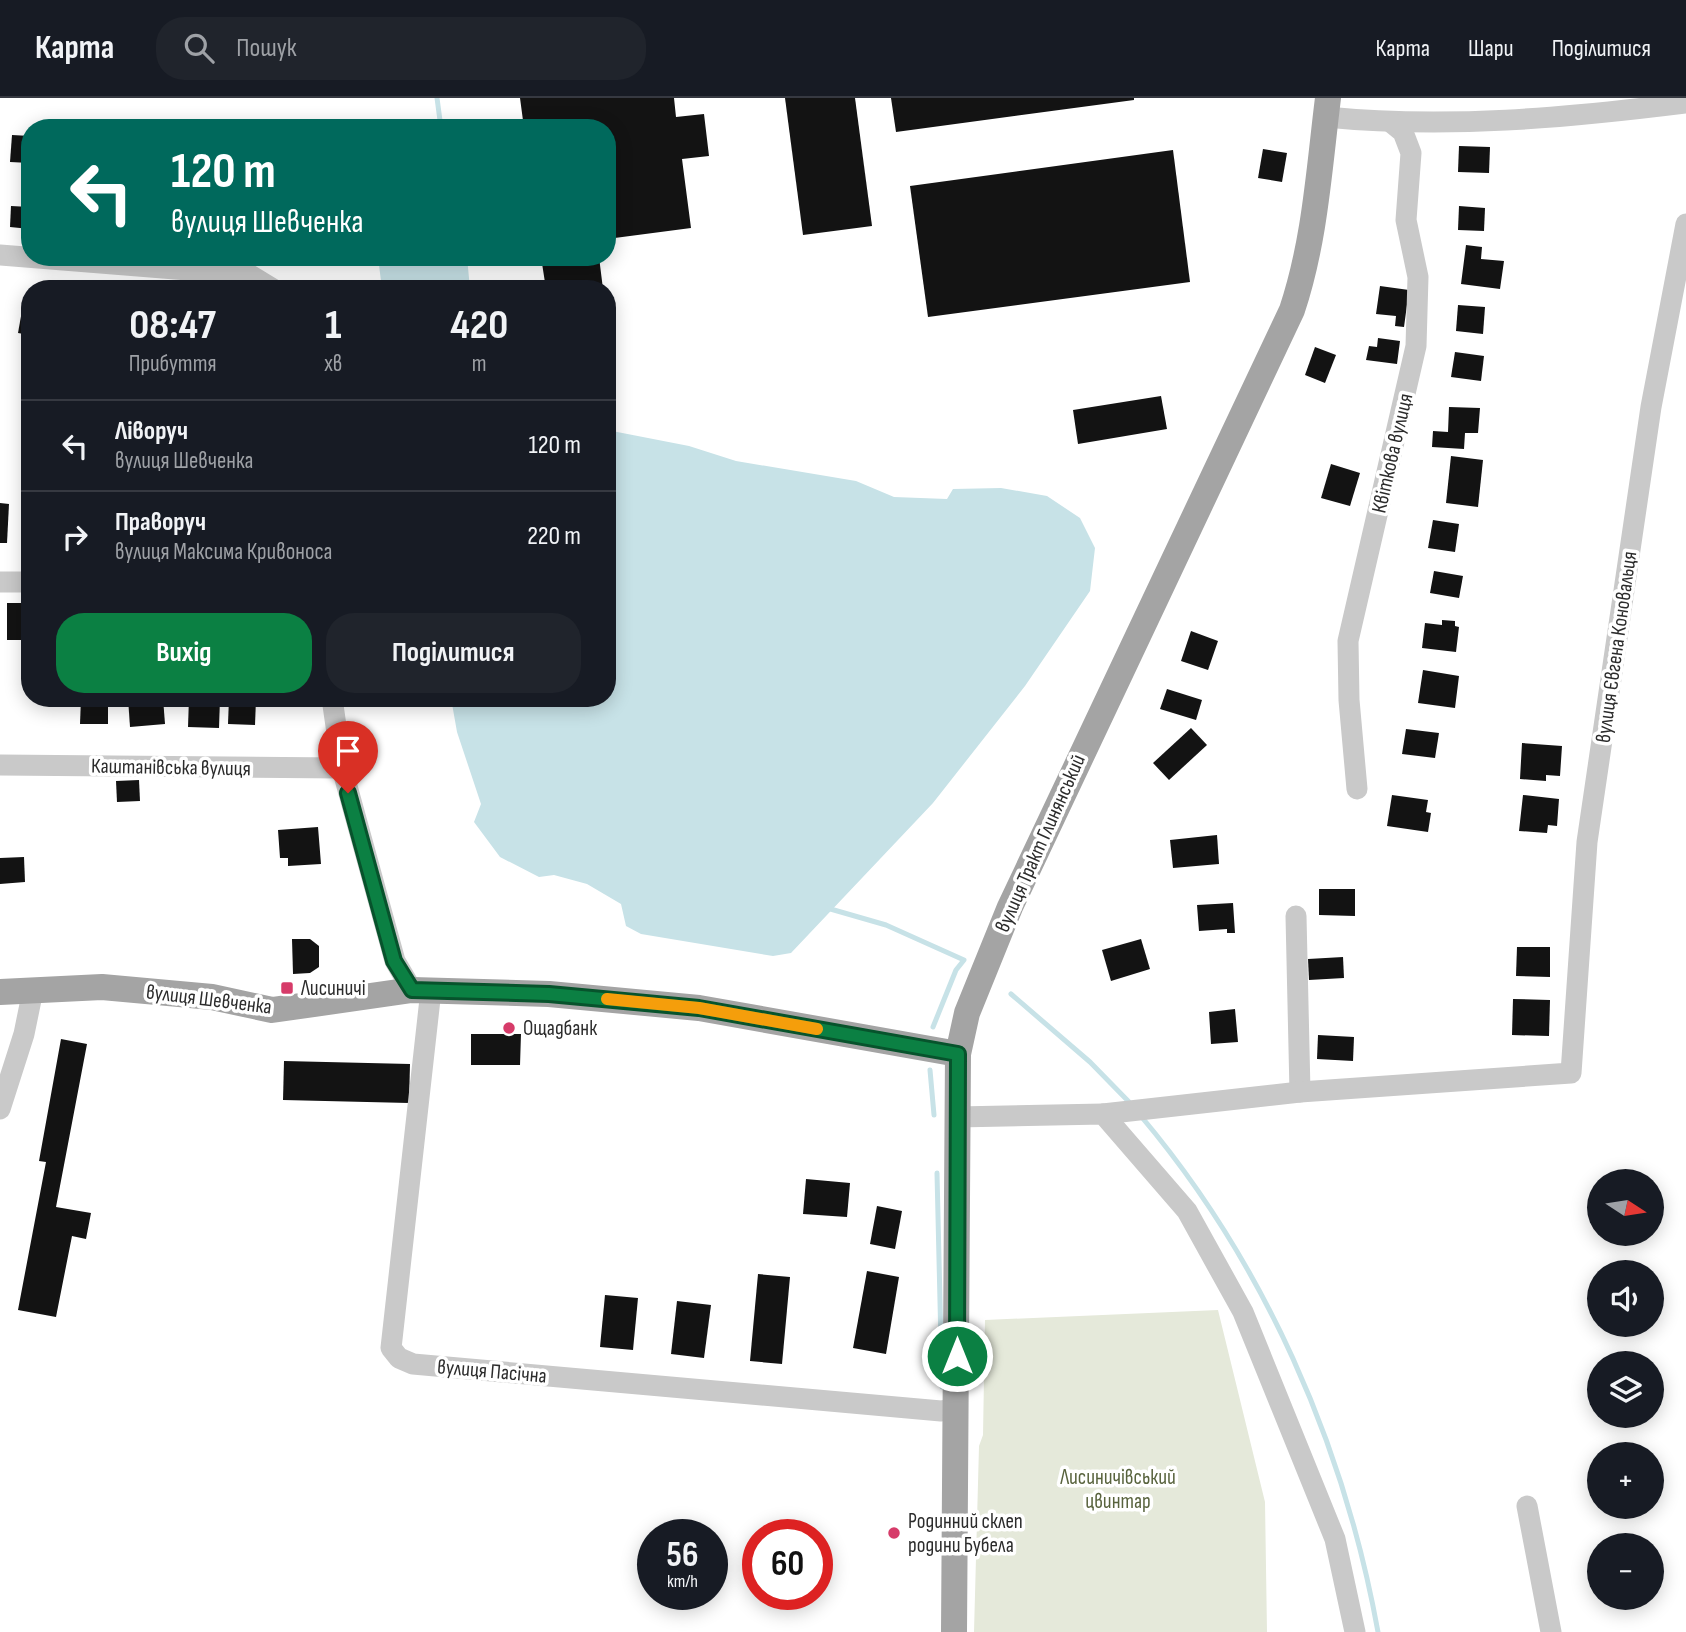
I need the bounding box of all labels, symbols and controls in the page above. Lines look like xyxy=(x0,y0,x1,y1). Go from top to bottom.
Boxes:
search box xyxy=(156,17,646,80)
text: Карта xyxy=(35,28,114,68)
icon: search xyxy=(180,29,218,67)
text: Пошук xyxy=(236,33,297,64)
text: Карта xyxy=(1375,34,1430,63)
text: Шари xyxy=(1468,34,1514,63)
text: Поділитися xyxy=(1552,34,1651,63)
text: 120 m xyxy=(171,143,276,202)
icon: left xyxy=(56,147,147,238)
text: вулиця Шевченка xyxy=(171,203,364,242)
text: 08:47 xyxy=(129,300,216,351)
text: 1 xyxy=(325,300,342,351)
text: 420 xyxy=(450,300,508,351)
text: Прибуття xyxy=(129,350,216,378)
text: хв xyxy=(324,350,342,378)
text: m xyxy=(472,350,487,378)
street label: Квіткова вулиця xyxy=(1367,391,1418,515)
text: Ліворуч xyxy=(115,416,188,447)
icon: left xyxy=(56,427,94,465)
text: 120 m xyxy=(528,430,581,461)
text: вулиця Шевченка xyxy=(115,447,253,475)
text: Праворуч xyxy=(115,507,206,538)
icon: right xyxy=(56,518,94,556)
text: 220 m xyxy=(527,521,581,552)
text: вулиця Максима Кривоноса xyxy=(115,538,332,566)
street label: вулиця Євгена Коновальця xyxy=(1591,550,1642,744)
button: Вихід xyxy=(56,613,312,693)
button: Поділитися xyxy=(326,613,581,693)
pin xyxy=(318,721,378,793)
icon: arrive xyxy=(329,732,367,770)
street label: вулиця Тракт Глинянський xyxy=(990,750,1091,936)
street label: Каштанівська вулиця xyxy=(91,754,251,781)
place label: Лисиничі xyxy=(300,976,366,1001)
street label: вулиця Шевченка xyxy=(145,979,273,1020)
marker: Лисиничі xyxy=(279,980,295,996)
place label: Ощадбанк xyxy=(523,1016,597,1041)
marker: Ощадбанк xyxy=(501,1020,517,1036)
north arrow xyxy=(1587,1169,1664,1246)
map controls xyxy=(1587,1169,1664,1610)
button: sound xyxy=(1587,1260,1664,1337)
position arrow xyxy=(920,1319,994,1393)
button: layers xyxy=(1587,1351,1664,1428)
street label: вулиця Пасічна xyxy=(436,1354,548,1389)
button: + xyxy=(1587,1442,1664,1519)
park label: Лисиничівський цвинтар xyxy=(1059,1465,1176,1514)
place label: Родинний склеп родини Бубела xyxy=(908,1509,1023,1558)
speed limit sign: 60 xyxy=(742,1519,833,1610)
marker: Родинний склеп родини Бубела xyxy=(886,1525,902,1541)
button: − xyxy=(1587,1533,1664,1610)
text: 56 xyxy=(667,1534,698,1577)
text: km/h xyxy=(667,1571,698,1592)

